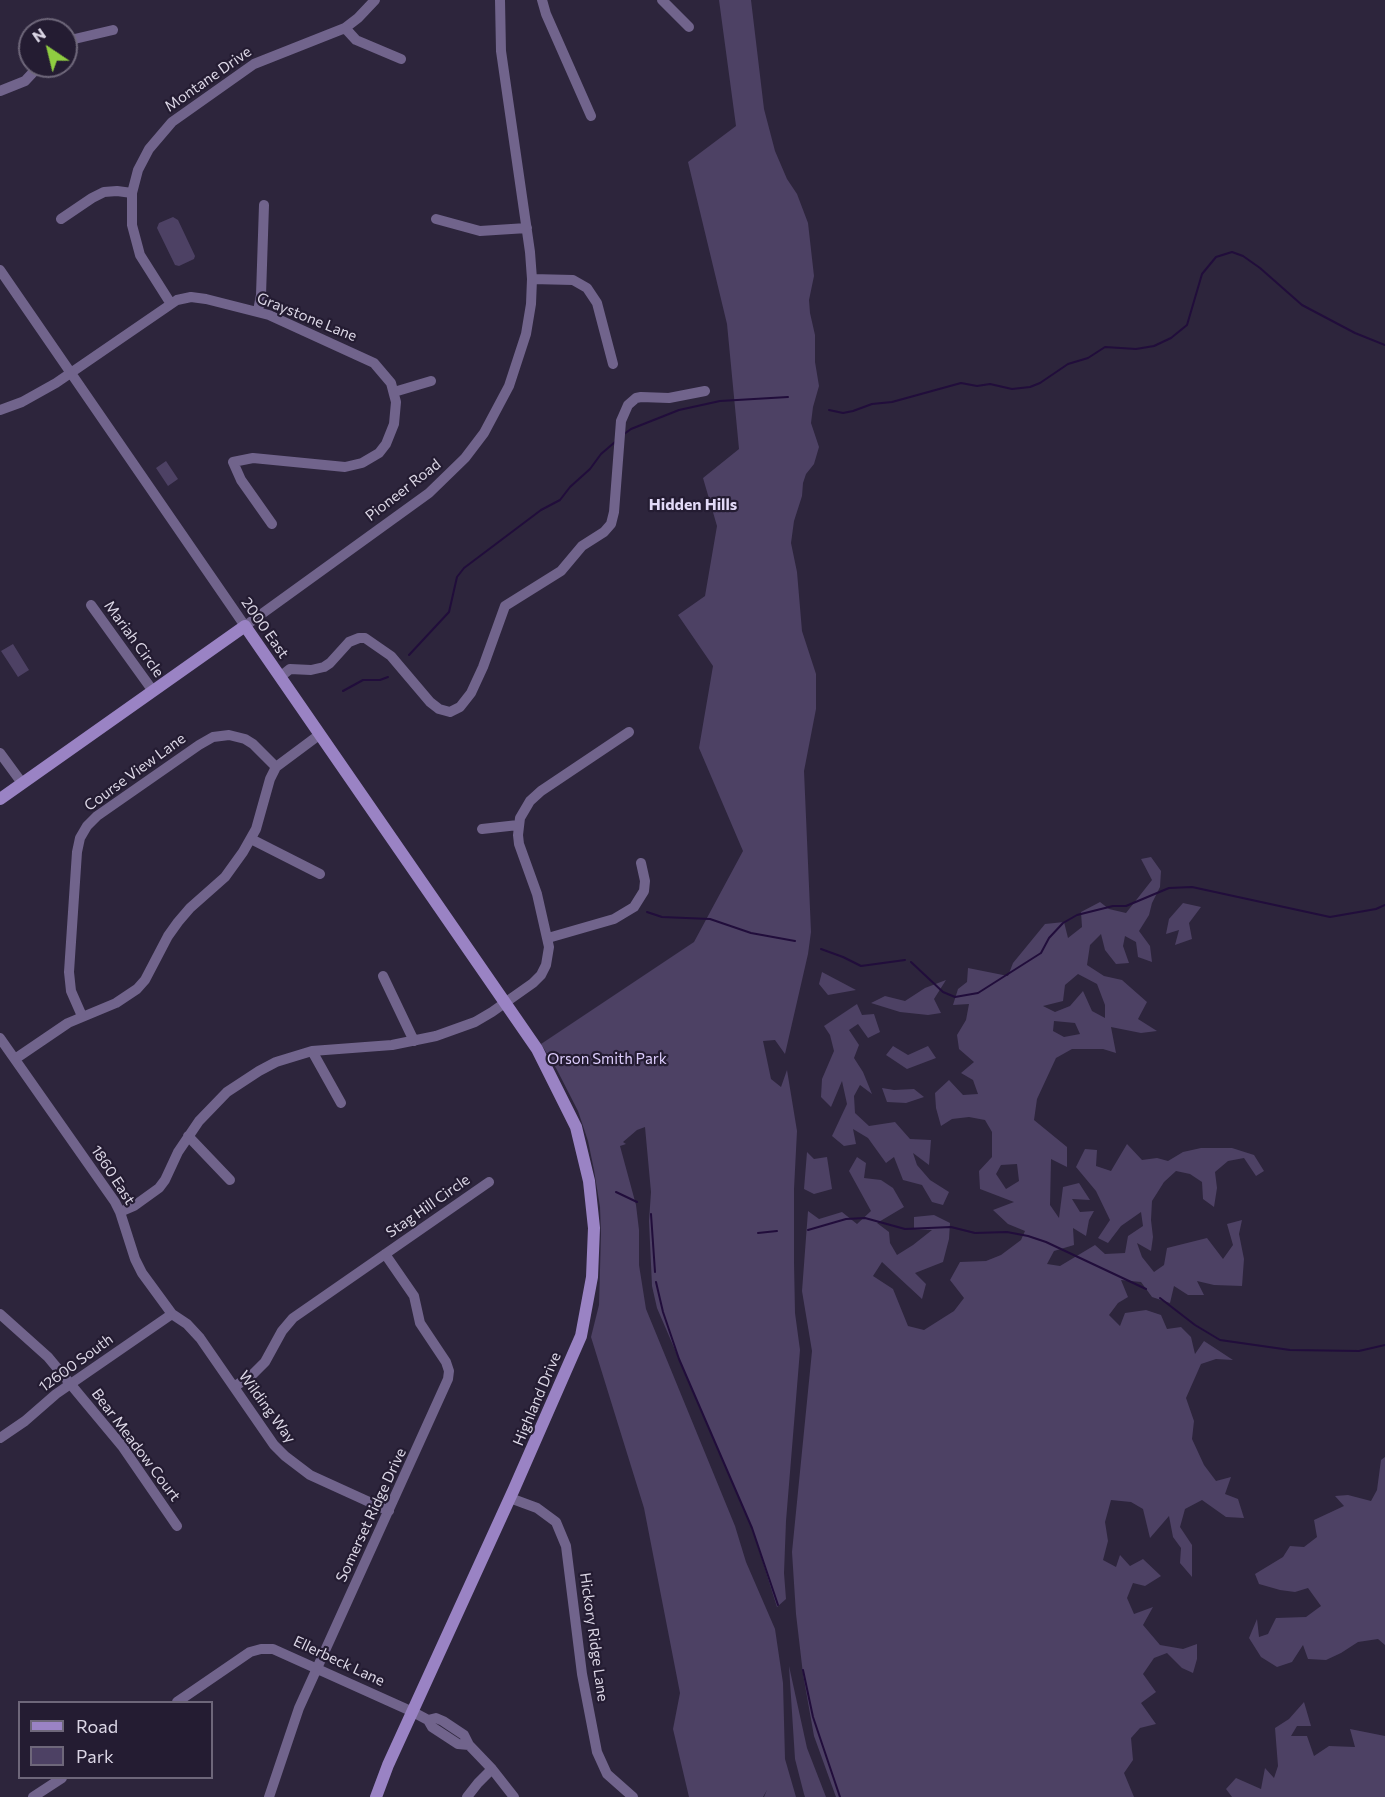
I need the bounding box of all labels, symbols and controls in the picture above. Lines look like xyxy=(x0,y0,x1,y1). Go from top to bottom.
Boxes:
north arrow xyxy=(18,18,78,78)
text: N xyxy=(28,23,49,46)
street label: Montane Drive xyxy=(161,43,255,115)
street label: Graystone Lane xyxy=(254,289,360,345)
street label: Pioneer Road xyxy=(362,455,444,525)
district label: Hidden Hills xyxy=(649,495,737,515)
street label: 2000 East xyxy=(237,594,293,662)
street label: Mariah Circle xyxy=(100,597,168,681)
street label: Course View Lane xyxy=(81,729,189,815)
park label: Orson Smith Park xyxy=(547,1050,667,1068)
street label: 1860 East xyxy=(87,1142,139,1208)
street label: Stag Hill Circle xyxy=(383,1170,473,1242)
street label: 12600 South xyxy=(35,1330,117,1396)
street label: Highland Drive xyxy=(509,1350,565,1448)
street label: Wilding Way xyxy=(235,1367,299,1447)
street label: Bear Meadow Court xyxy=(88,1385,184,1505)
street label: Somerset Ridge Drive xyxy=(332,1445,410,1585)
street label: Hickory Ridge Lane xyxy=(576,1571,612,1703)
street label: Ellerbeck Lane xyxy=(291,1632,387,1690)
legend xyxy=(18,1701,213,1779)
text: Road xyxy=(76,1715,118,1737)
text: Park xyxy=(76,1745,114,1767)

